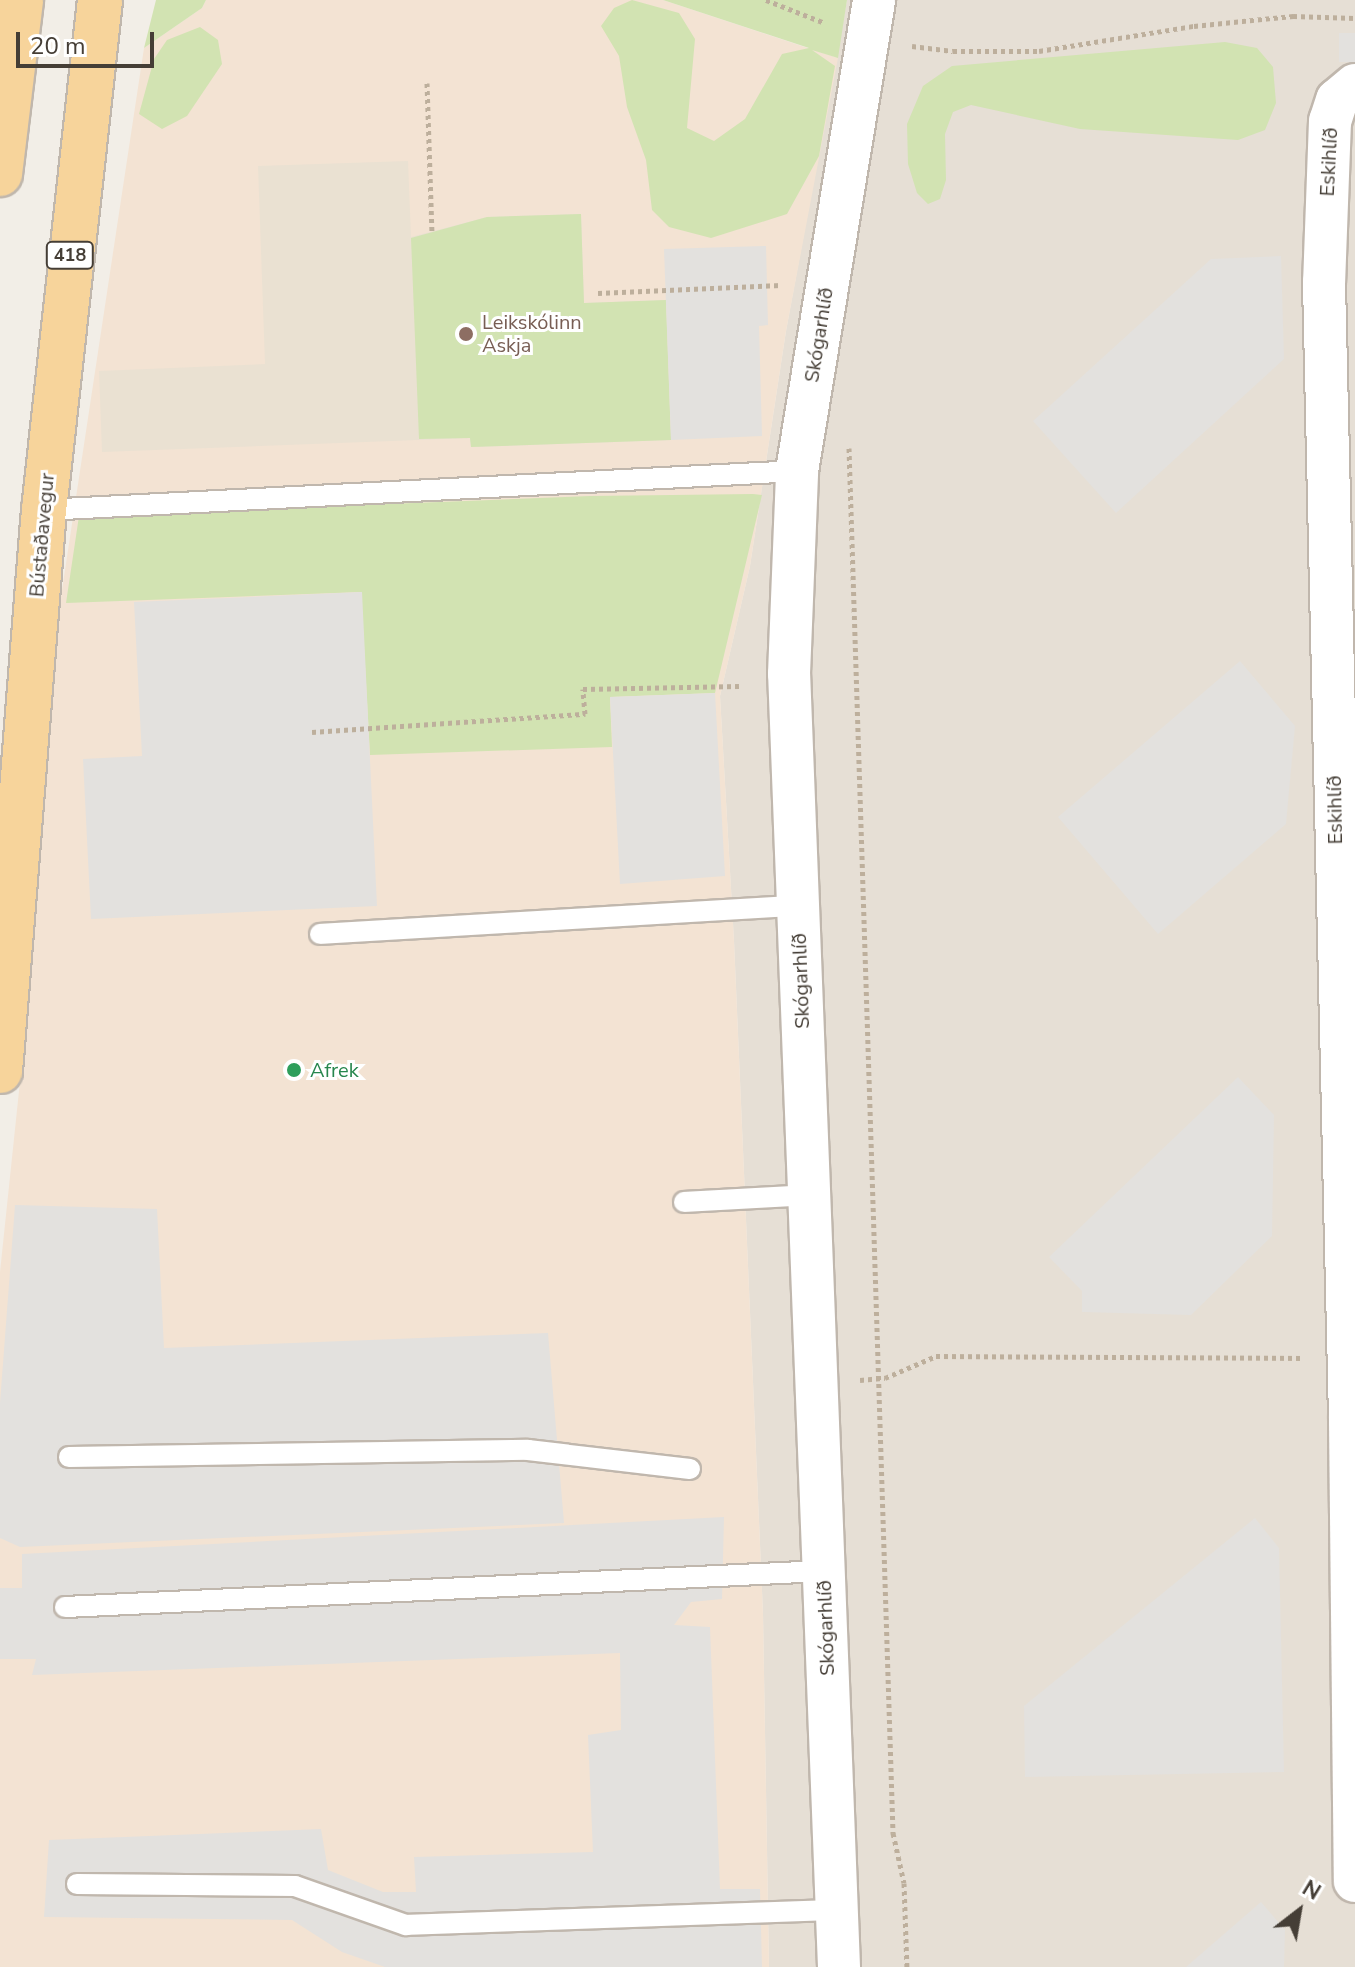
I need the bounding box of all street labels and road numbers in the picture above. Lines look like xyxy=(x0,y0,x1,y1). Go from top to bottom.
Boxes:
street label: Eskihlíð xyxy=(1315,127,1343,197)
road number: 418 xyxy=(44,241,96,269)
street label: Skógarhlíð xyxy=(800,286,838,384)
street label: Bústaðavegur xyxy=(25,472,59,598)
street label: Eskihlíð xyxy=(1322,775,1348,845)
street label: Skógarhlíð xyxy=(787,933,815,1029)
street label: Skógarhlíð xyxy=(812,1580,840,1676)

